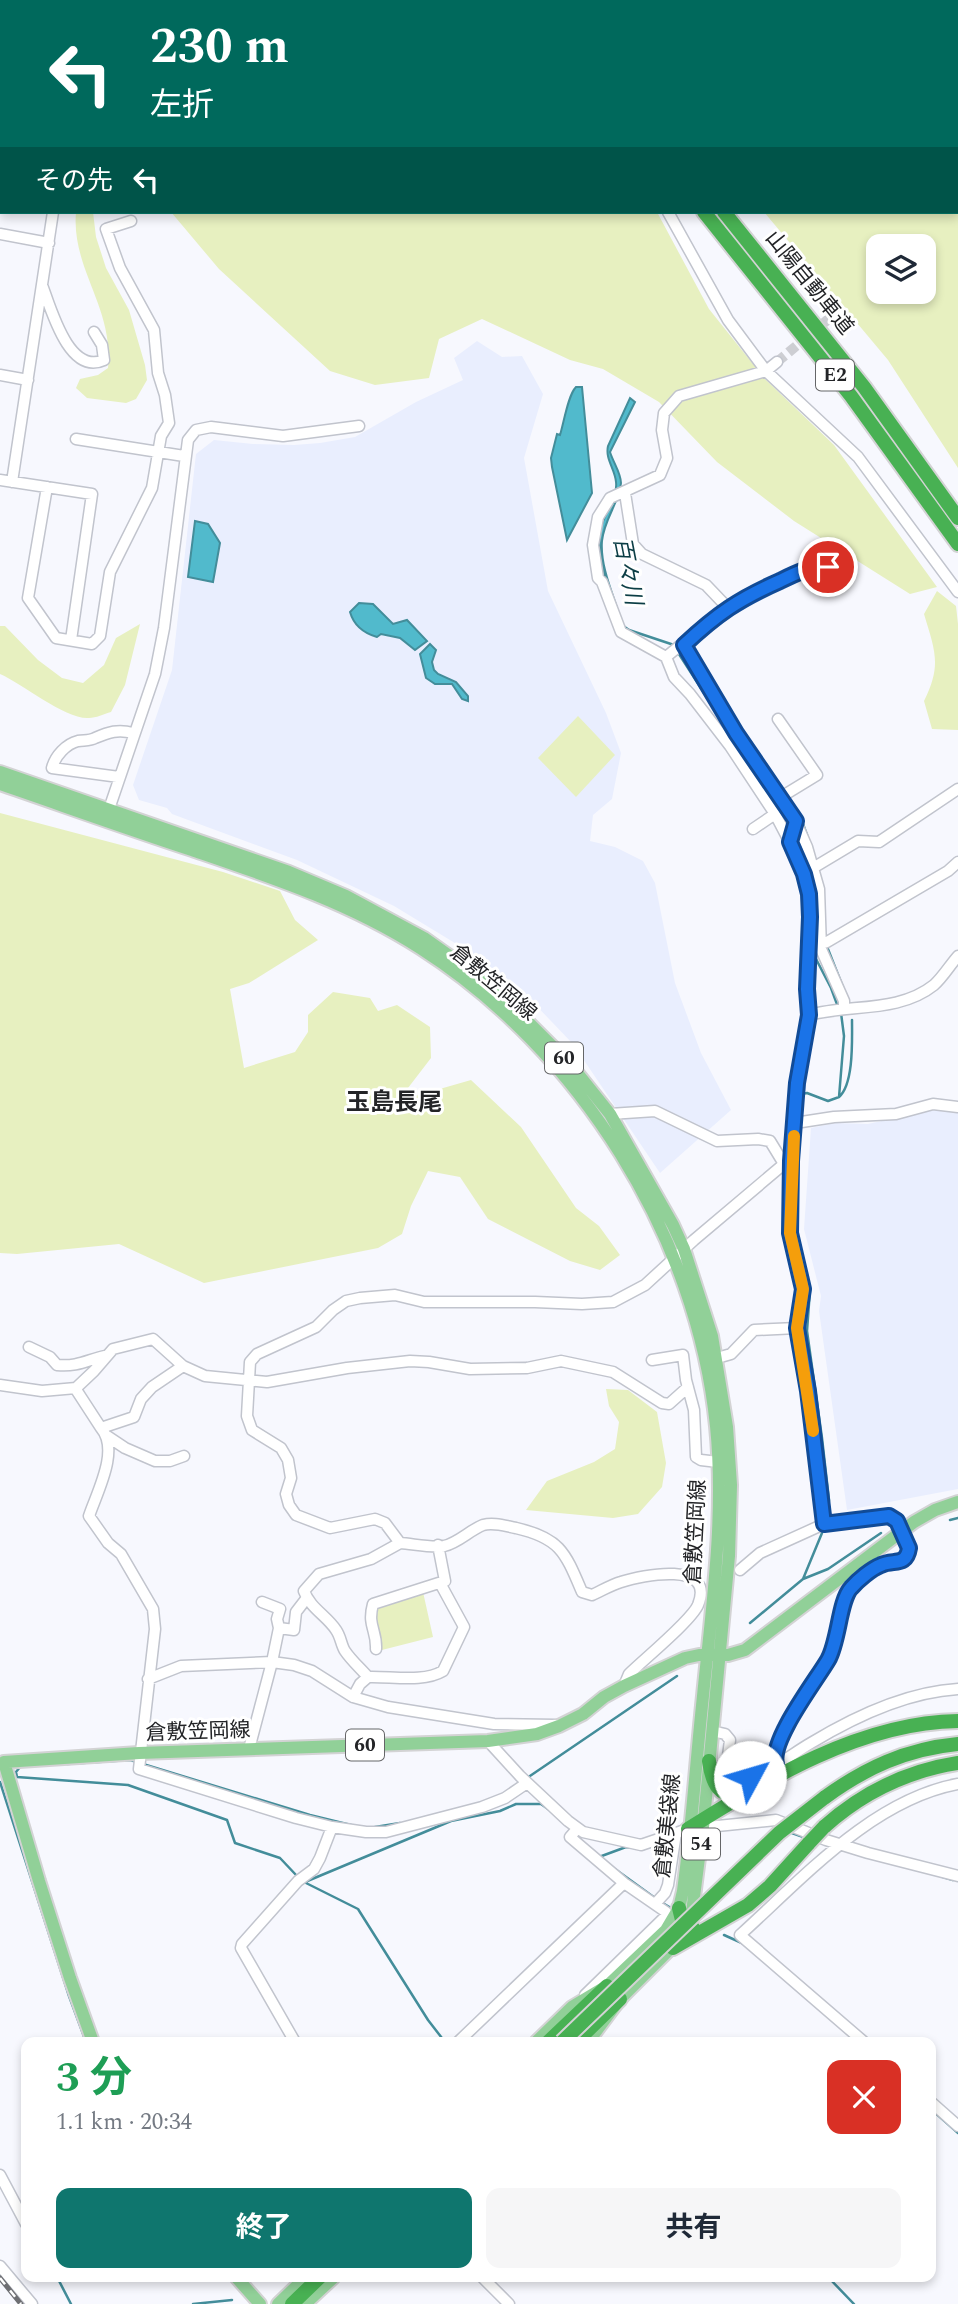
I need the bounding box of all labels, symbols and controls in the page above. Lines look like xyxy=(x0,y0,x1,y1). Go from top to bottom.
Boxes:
text: 230 m xyxy=(150,10,289,85)
icon: left xyxy=(35,28,126,119)
text: 左折 xyxy=(150,81,214,130)
text: その先 xyxy=(35,161,113,201)
icon: left xyxy=(127,161,165,199)
street label: 山陽自動車道 xyxy=(757,224,861,342)
map controls xyxy=(866,234,936,304)
button: layers xyxy=(866,234,936,304)
road number: E2 xyxy=(816,360,854,390)
water label: 百々川 xyxy=(603,534,651,611)
pin xyxy=(798,537,858,597)
icon: arrive xyxy=(809,548,847,586)
street label: 倉敷笠岡線 xyxy=(442,937,544,1029)
road number: 60 xyxy=(545,1042,583,1074)
district label: 玉島長尾 xyxy=(346,1085,442,1121)
street label: 倉敷笠岡線 xyxy=(677,1479,715,1585)
street label: 倉敷笠岡線 xyxy=(145,1714,251,1750)
road number: 60 xyxy=(346,1730,384,1760)
position arrow xyxy=(713,1740,787,1814)
street label: 倉敷美袋線 xyxy=(647,1772,689,1880)
road number: 54 xyxy=(682,1828,720,1860)
text: 3 分 xyxy=(56,2047,132,2110)
button: close xyxy=(827,2060,901,2134)
text: 1.1 km · 20:34 xyxy=(56,2105,192,2140)
button: 終了 xyxy=(56,2188,472,2268)
button: 共有 xyxy=(486,2188,901,2268)

